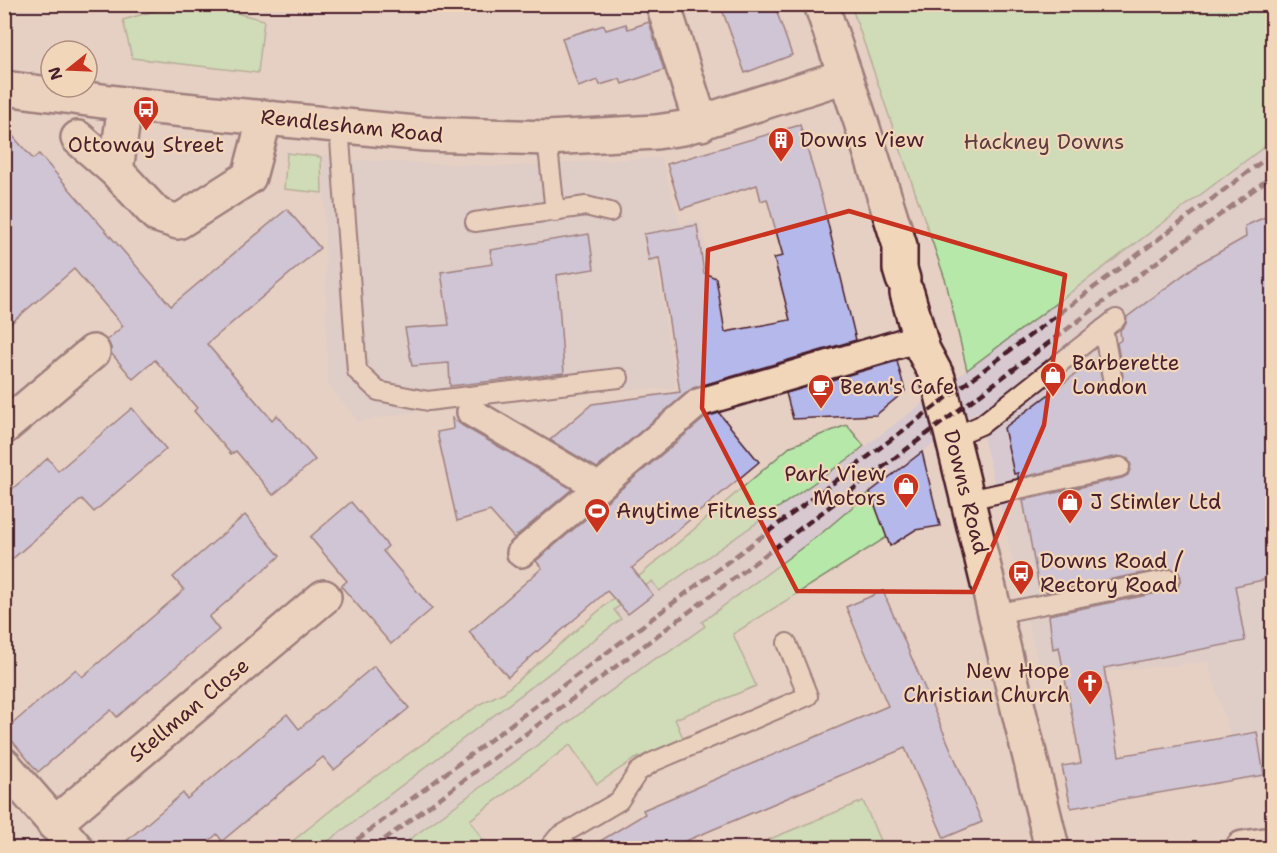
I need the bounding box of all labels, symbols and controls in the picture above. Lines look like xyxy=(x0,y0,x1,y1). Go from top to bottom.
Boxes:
north arrow xyxy=(39,39,99,99)
text: N xyxy=(43,64,67,83)
bus stop icon: Ottoway Street xyxy=(131,94,161,132)
street label: Rendlesham Road xyxy=(259,102,445,150)
building icon: Downs View xyxy=(766,125,796,163)
place label: Downs View xyxy=(800,126,924,154)
park label: Hackney Downs xyxy=(964,128,1124,156)
place label: Ottoway Street xyxy=(68,131,224,159)
place label: Barberette London xyxy=(1072,349,1180,401)
shop icon: Barberette London xyxy=(1038,360,1068,398)
cafe icon: Bean's Cafe xyxy=(806,372,836,410)
place label: Bean's Cafe xyxy=(840,373,955,401)
street label: Downs Road xyxy=(937,427,995,557)
place label: Park View Motors xyxy=(784,460,886,512)
shop icon: Park View Motors xyxy=(891,471,921,509)
shop icon: J Stimler Ltd xyxy=(1055,487,1085,525)
place label: J Stimler Ltd xyxy=(1090,488,1221,516)
sports icon: Anytime Fitness xyxy=(582,496,612,534)
place label: Anytime Fitness xyxy=(616,497,778,525)
place label: Downs Road / Rectory Road xyxy=(1040,547,1183,599)
bus stop icon: Downs Road / Rectory Road xyxy=(1006,558,1036,596)
street label: Stellman Close xyxy=(123,651,255,769)
place label: New Hope Christian Church xyxy=(903,657,1070,709)
church icon: New Hope Christian Church xyxy=(1075,668,1105,706)

